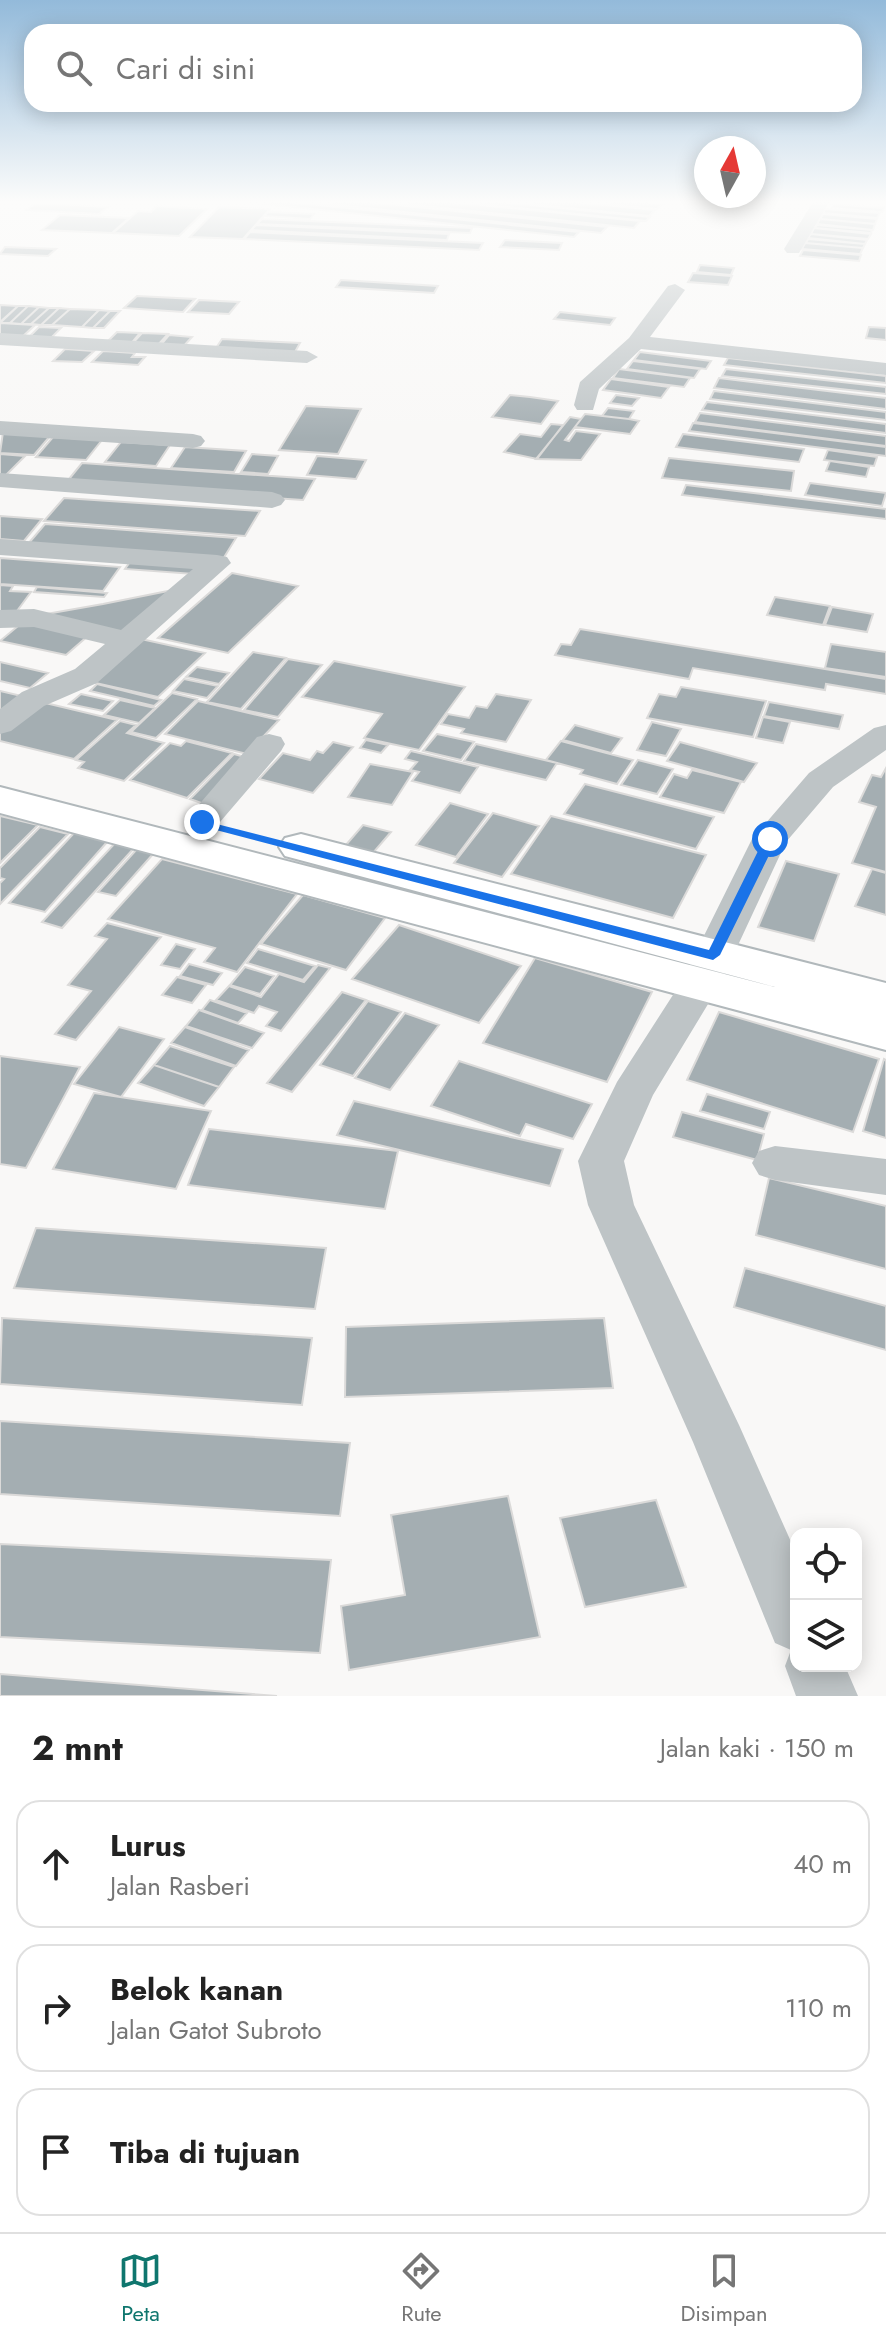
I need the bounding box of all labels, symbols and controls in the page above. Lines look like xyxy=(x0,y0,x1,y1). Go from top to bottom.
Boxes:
search box xyxy=(24,24,862,112)
icon: search xyxy=(52,46,96,90)
text: Cari di sini xyxy=(116,47,255,90)
north arrow xyxy=(694,136,766,208)
route end xyxy=(184,804,220,840)
route start xyxy=(752,821,788,857)
map controls xyxy=(790,1528,862,1672)
button: locate xyxy=(790,1528,862,1600)
button: layers xyxy=(790,1600,862,1672)
text: 2 mnt xyxy=(32,1724,123,1773)
text: Jalan kaki · 150 m xyxy=(660,1729,854,1767)
text: Lurus xyxy=(110,1824,186,1867)
icon: ahead xyxy=(34,1842,78,1886)
text: 40 m xyxy=(793,1845,852,1883)
text: Jalan Rasberi xyxy=(110,1867,250,1905)
text: Belok kanan xyxy=(110,1968,283,2011)
icon: right xyxy=(34,1986,78,2030)
text: 110 m xyxy=(785,1989,852,2027)
text: Jalan Gatot Subroto xyxy=(110,2011,322,2049)
icon: arrive xyxy=(34,2130,78,2174)
text: Tiba di tujuan xyxy=(110,2131,300,2174)
tab: Peta xyxy=(118,2249,162,2329)
tab: Rute xyxy=(399,2249,443,2329)
tab: Disimpan xyxy=(680,2249,767,2329)

